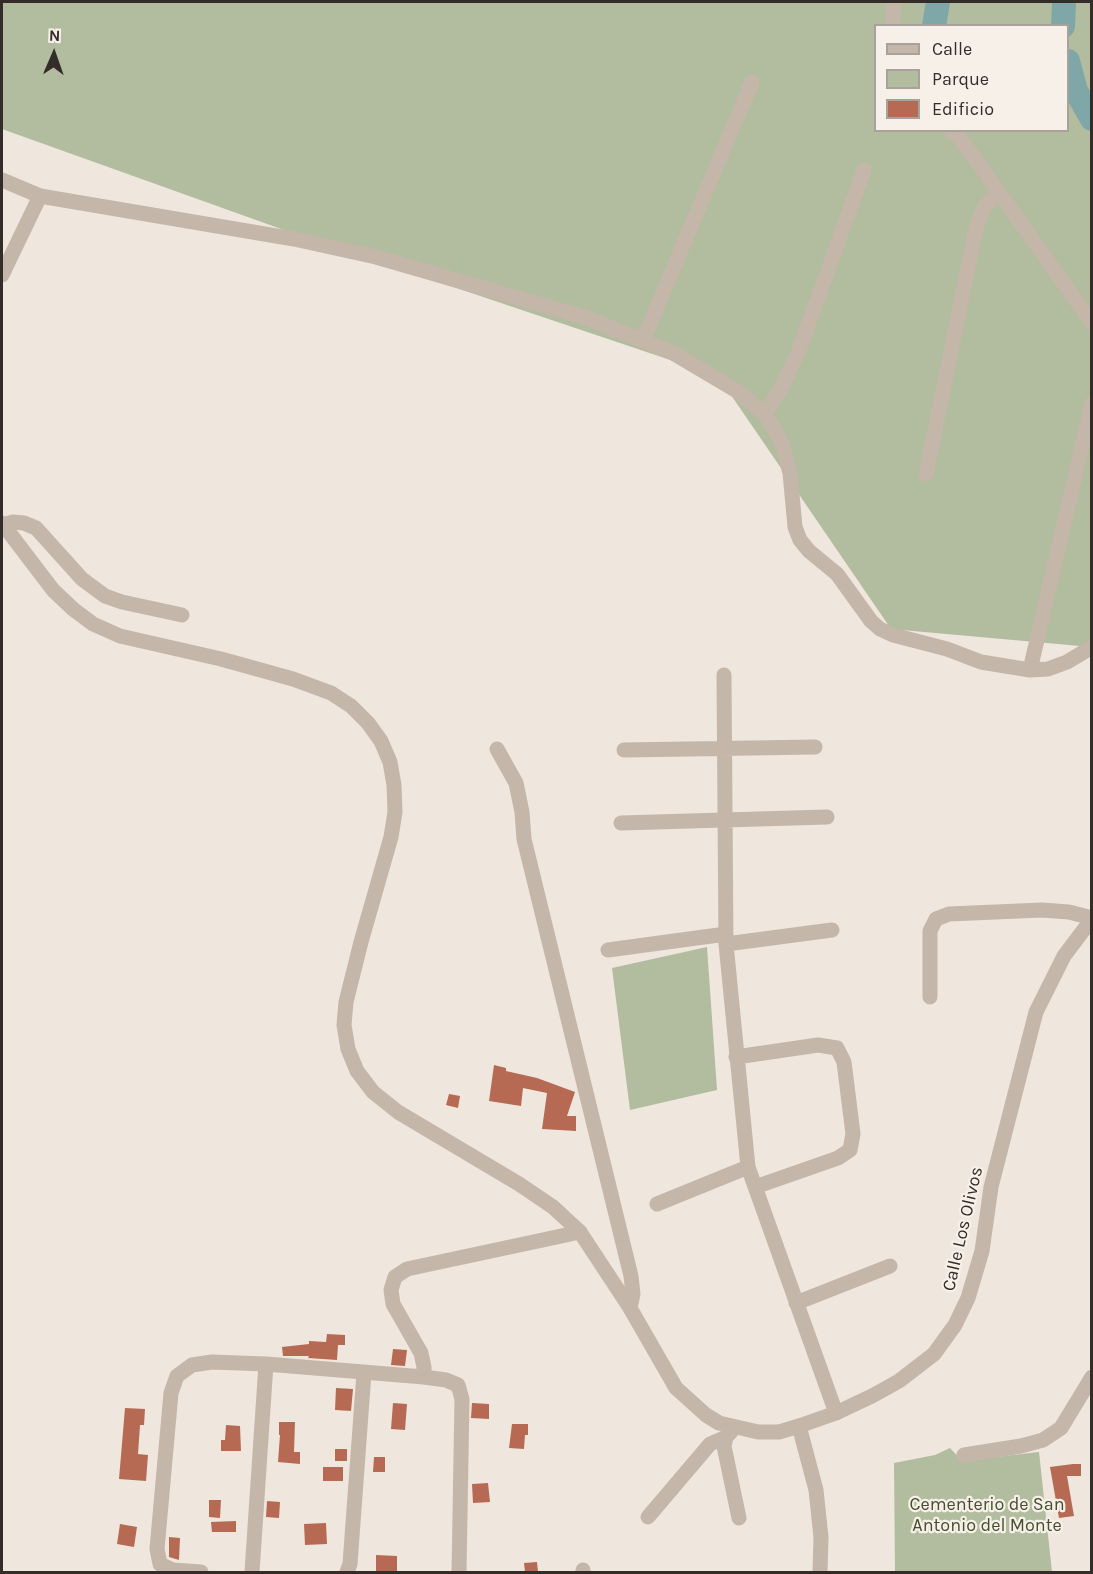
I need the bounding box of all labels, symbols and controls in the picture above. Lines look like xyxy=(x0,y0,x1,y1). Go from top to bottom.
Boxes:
north arrow xyxy=(24,24,84,84)
legend xyxy=(874,24,1069,132)
text: N xyxy=(49,26,61,45)
text: Calle xyxy=(932,38,972,60)
text: Parque xyxy=(932,68,989,90)
text: Edificio xyxy=(932,98,994,120)
street label: Calle Los Olivos xyxy=(938,1165,988,1293)
park label: Cementerio de San Antonio del Monte xyxy=(909,1494,1065,1537)

